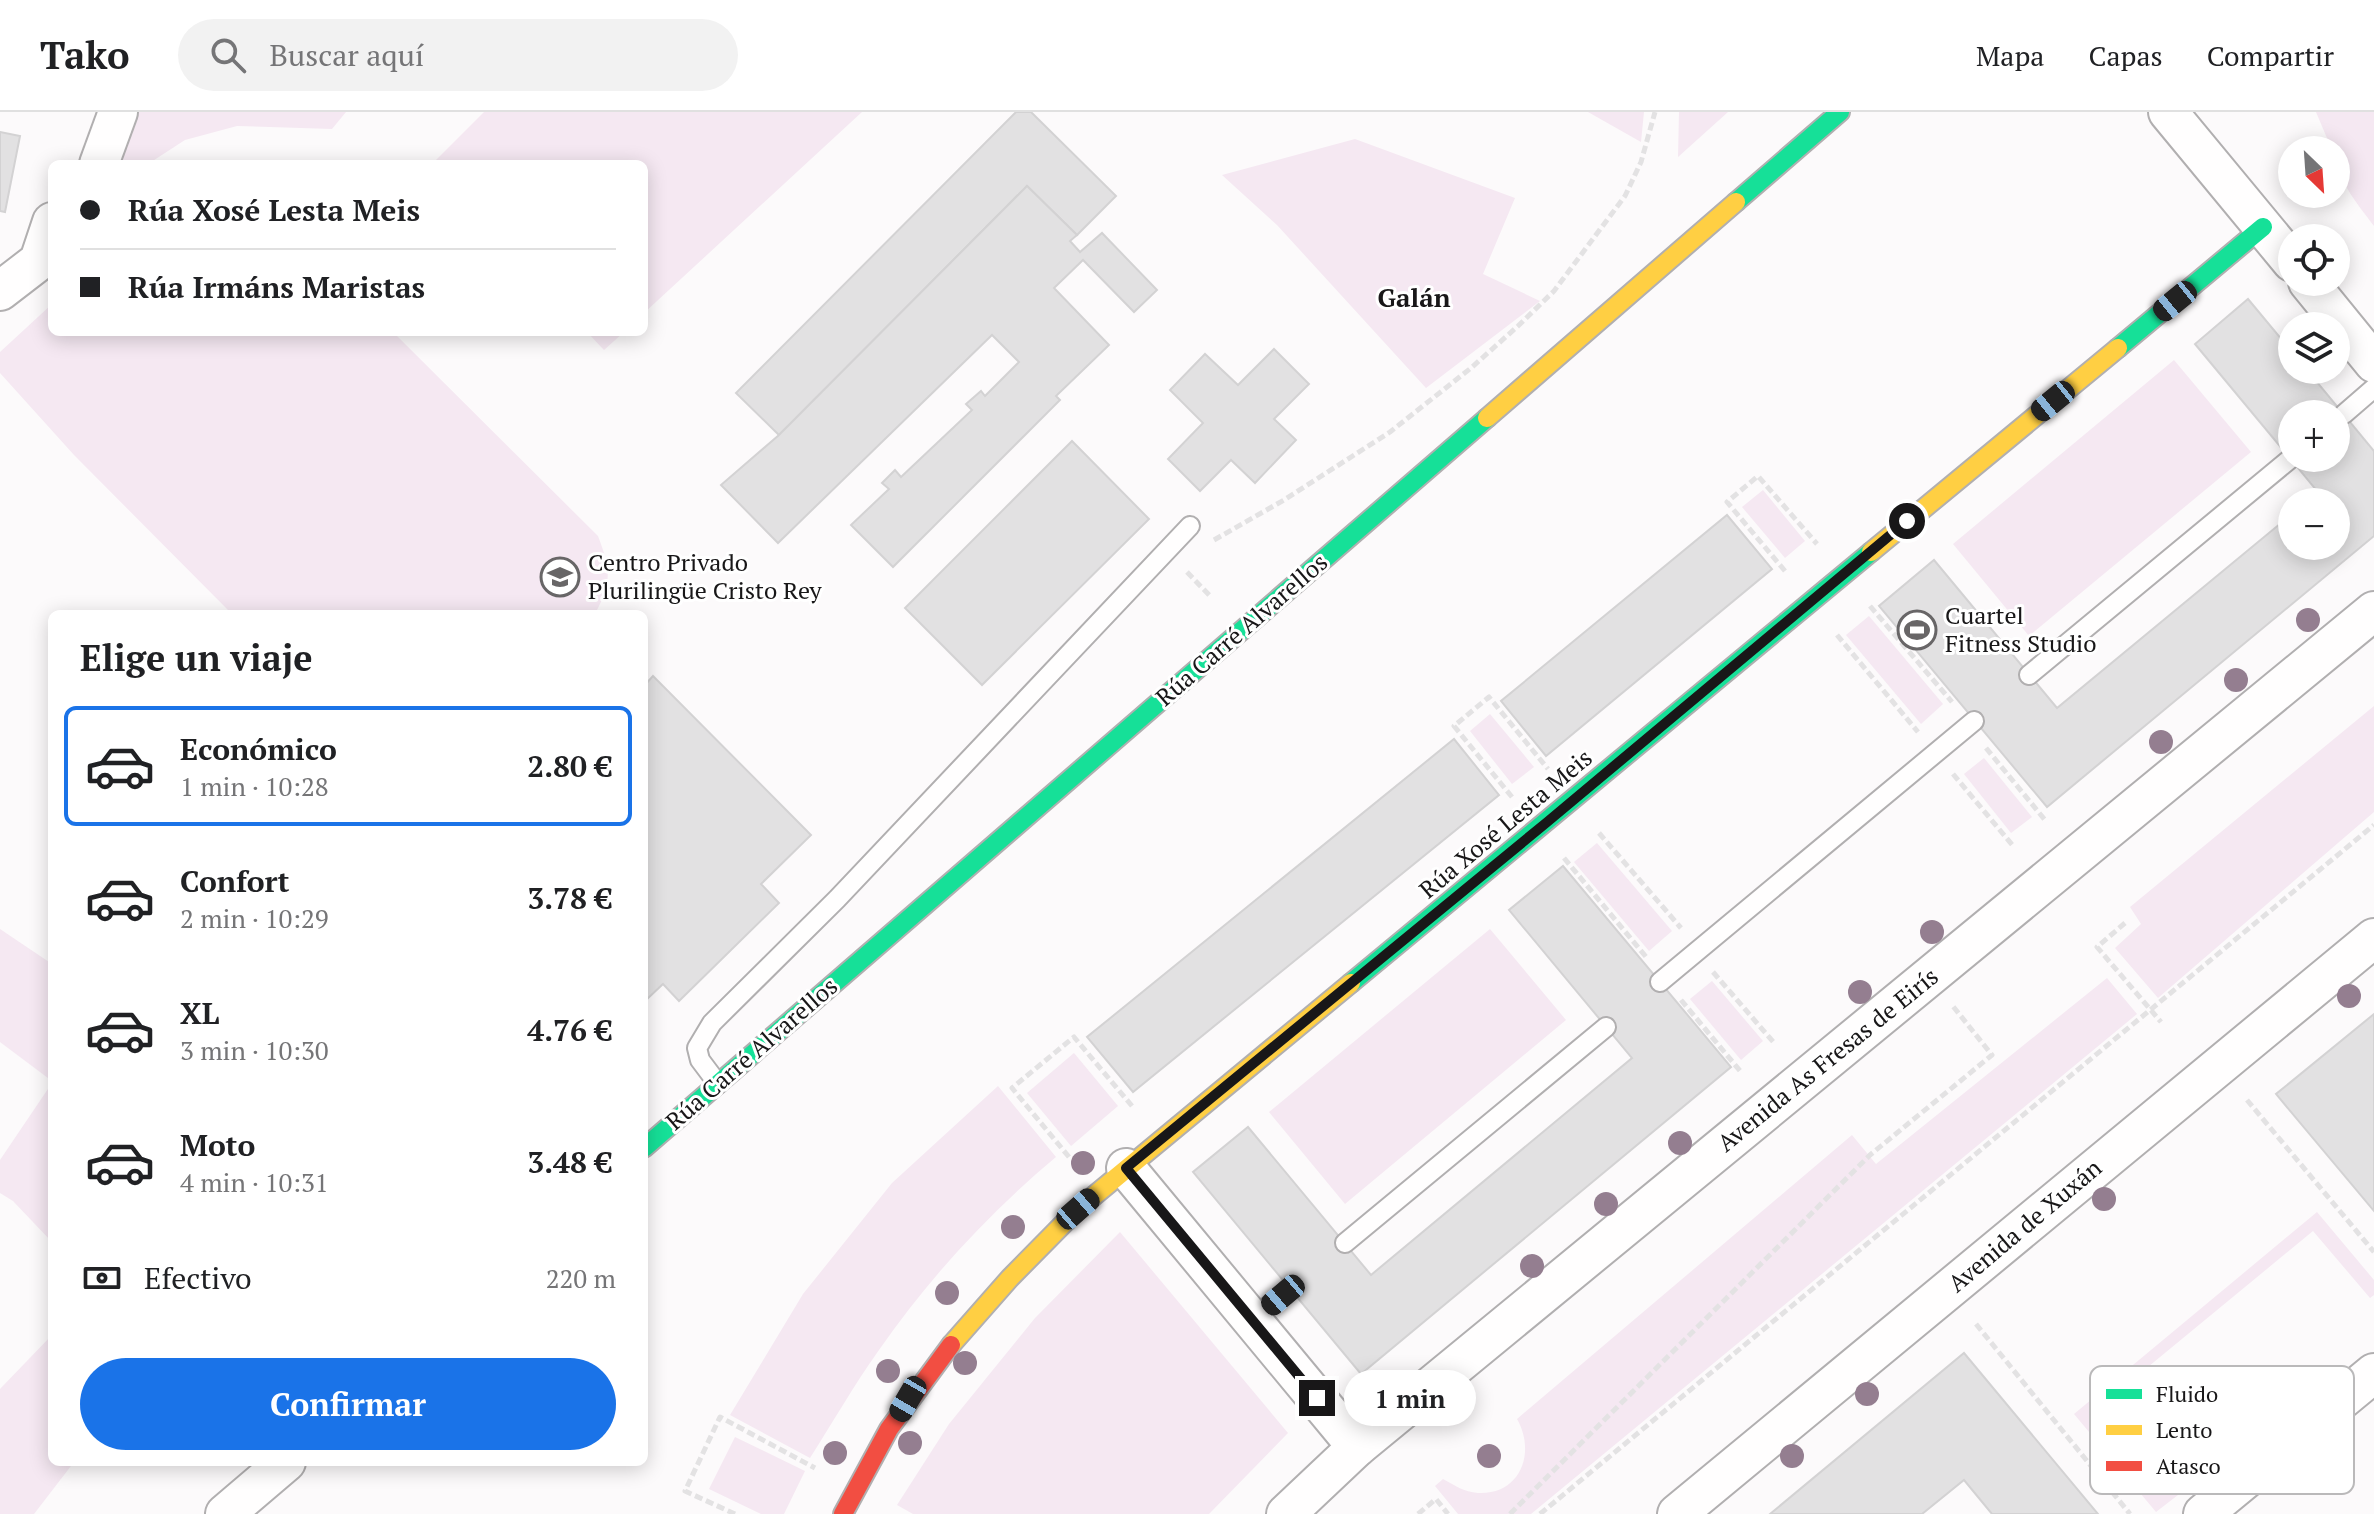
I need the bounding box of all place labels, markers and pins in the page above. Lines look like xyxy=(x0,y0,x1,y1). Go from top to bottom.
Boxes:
place label: Centro Privado Plurilingüe Cristo Rey xyxy=(588,546,823,606)
school or university icon: Centro Privado Plurilingüe Cristo Rey xyxy=(539,556,581,598)
place label: Cuartel Fitness Studio xyxy=(1945,599,2097,659)
sports icon: Cuartel Fitness Studio xyxy=(1896,609,1938,651)

